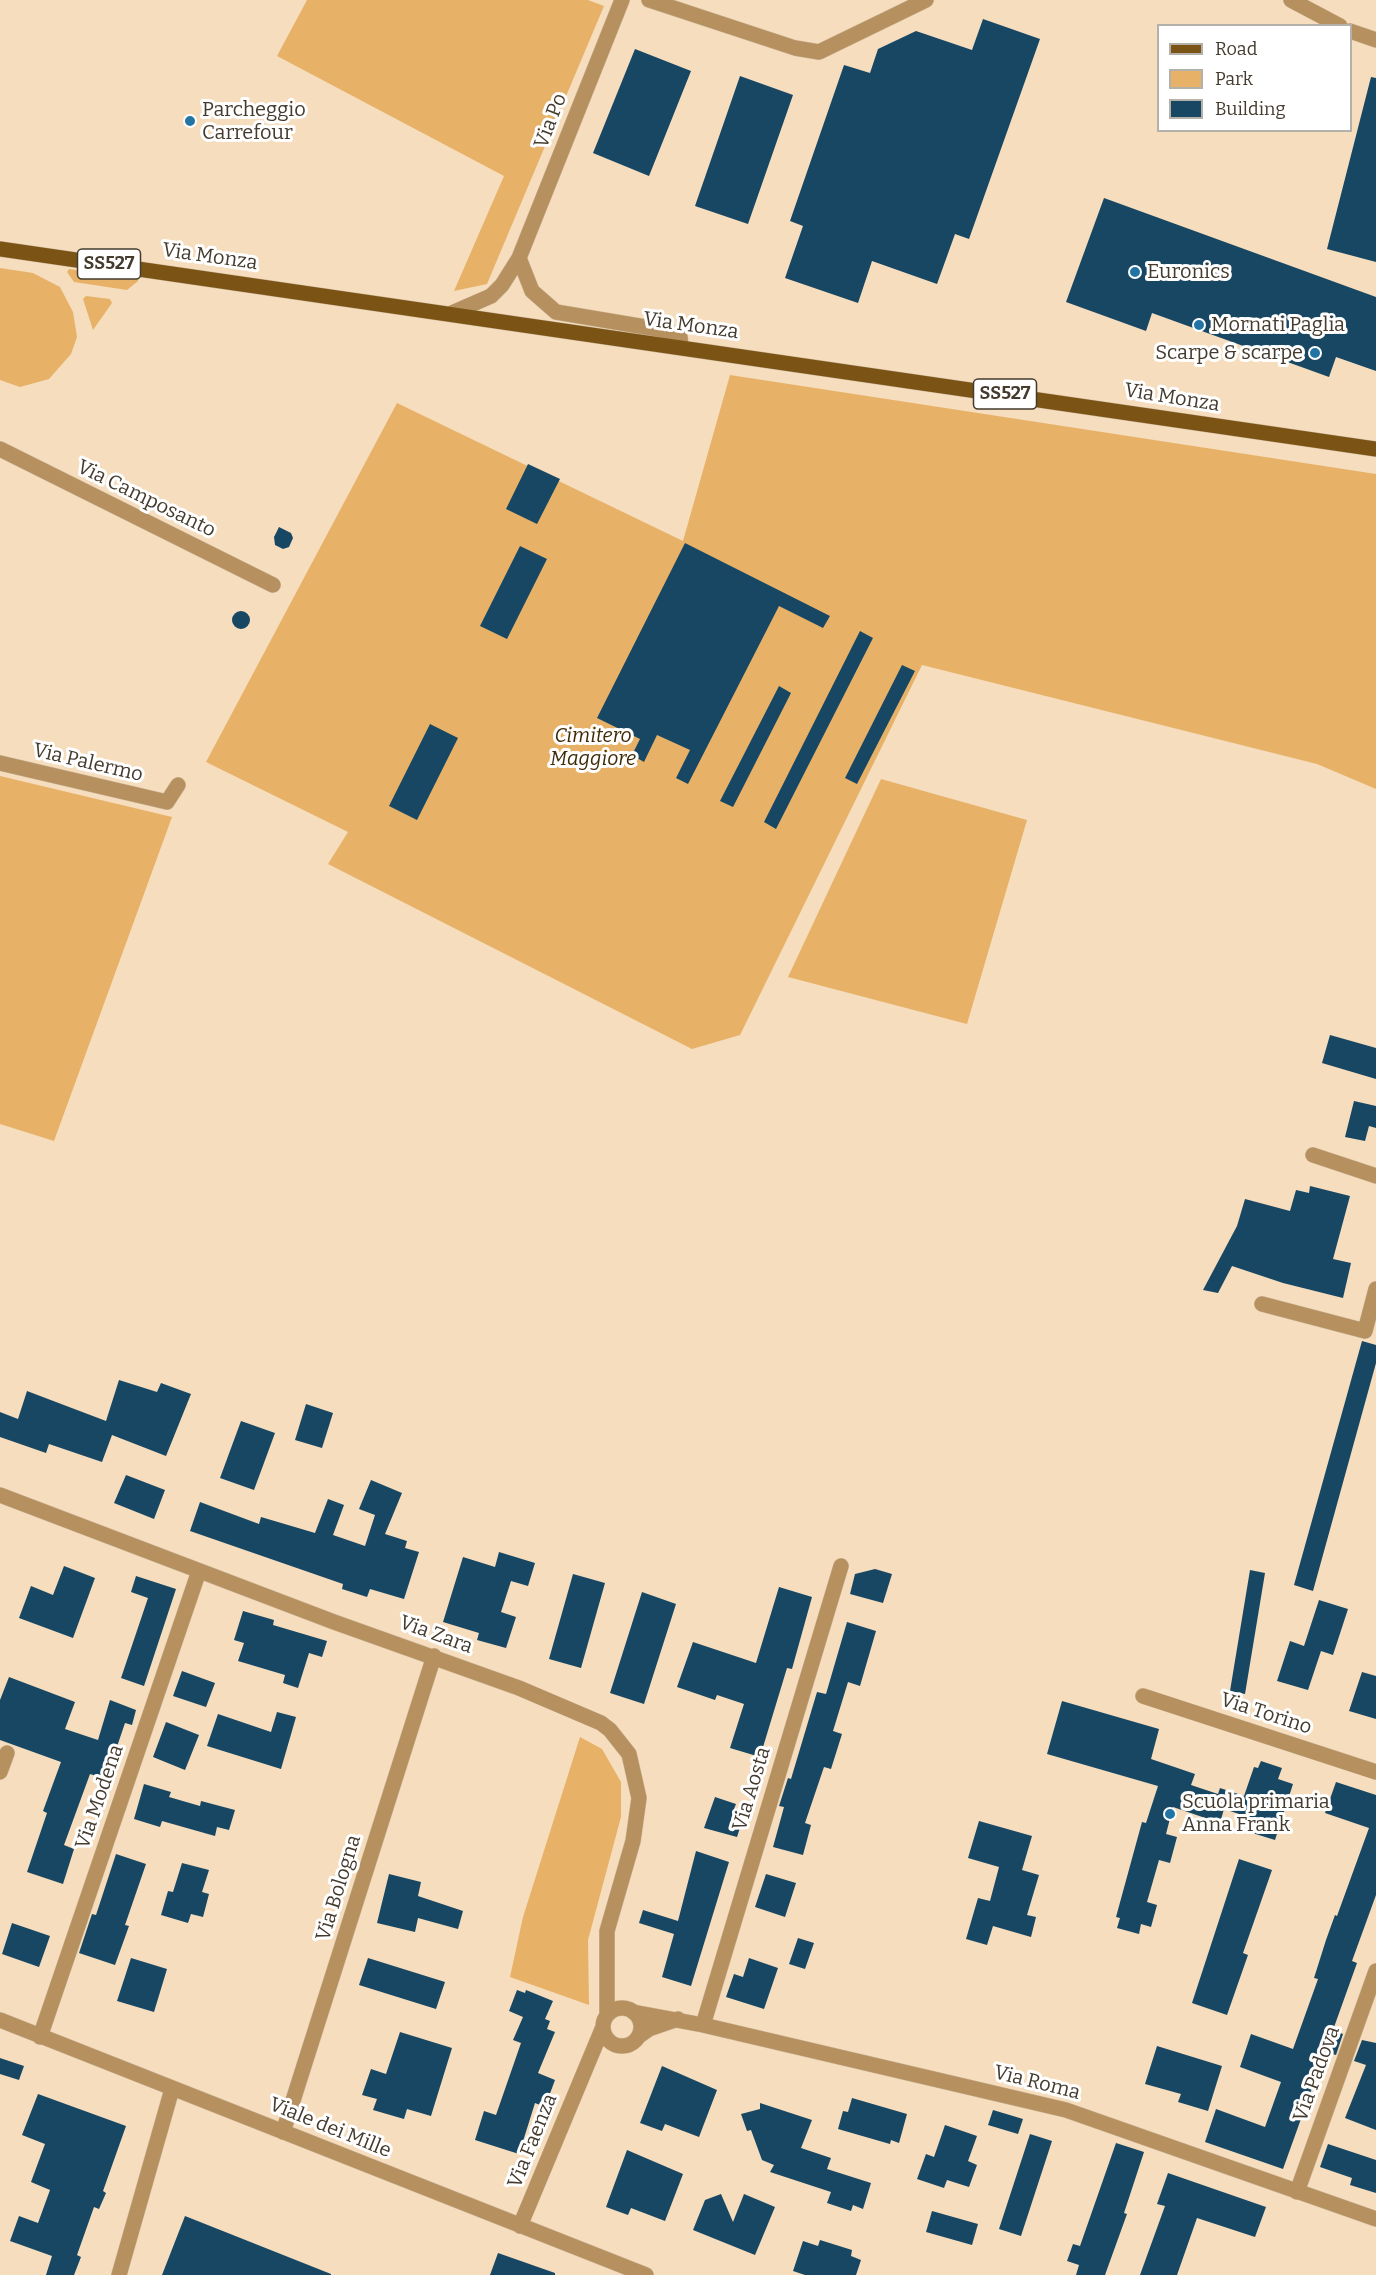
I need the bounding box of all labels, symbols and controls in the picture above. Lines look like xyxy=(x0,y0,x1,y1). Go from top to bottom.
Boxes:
legend xyxy=(1157,24,1352,132)
text: Road xyxy=(1215,38,1257,60)
text: Park xyxy=(1215,68,1253,90)
street label: Via Po xyxy=(530,90,572,152)
place label: Parcheggio Carrefour xyxy=(202,98,306,145)
text: Building xyxy=(1215,98,1286,120)
marker: Parcheggio Carrefour xyxy=(183,114,197,128)
street label: Via Monza xyxy=(161,238,259,276)
road number: SS527 xyxy=(78,249,140,279)
place label: Euronics xyxy=(1147,260,1230,284)
marker: Euronics xyxy=(1128,265,1142,279)
street label: Via Monza xyxy=(642,307,740,345)
place label: Mornati Paglia xyxy=(1211,313,1345,337)
marker: Mornati Paglia xyxy=(1192,318,1206,332)
place label: Scarpe & scarpe xyxy=(1155,341,1303,365)
marker: Scarpe & scarpe xyxy=(1308,346,1322,360)
road number: SS527 xyxy=(974,379,1036,409)
street label: Via Monza xyxy=(1123,379,1221,417)
street label: Via Camposanto xyxy=(73,455,219,543)
park label: Cimitero Maggiore xyxy=(550,724,636,771)
street label: Via Palermo xyxy=(31,739,145,787)
street label: Via Zara xyxy=(396,1611,476,1659)
street label: Via Torino xyxy=(1217,1688,1315,1740)
street label: Via Modena xyxy=(71,1742,129,1852)
street label: Via Aosta xyxy=(728,1744,776,1834)
place label: Scuola primaria Anna Frank xyxy=(1182,1790,1330,1837)
marker: Scuola primaria Anna Frank xyxy=(1163,1807,1177,1821)
street label: Via Bologna xyxy=(312,1832,366,1944)
street label: Via Padova xyxy=(1289,2023,1345,2125)
street label: Via Roma xyxy=(991,2061,1083,2105)
street label: Via Faenza xyxy=(503,2090,563,2192)
street label: Viale dei Mille xyxy=(266,2093,394,2163)

